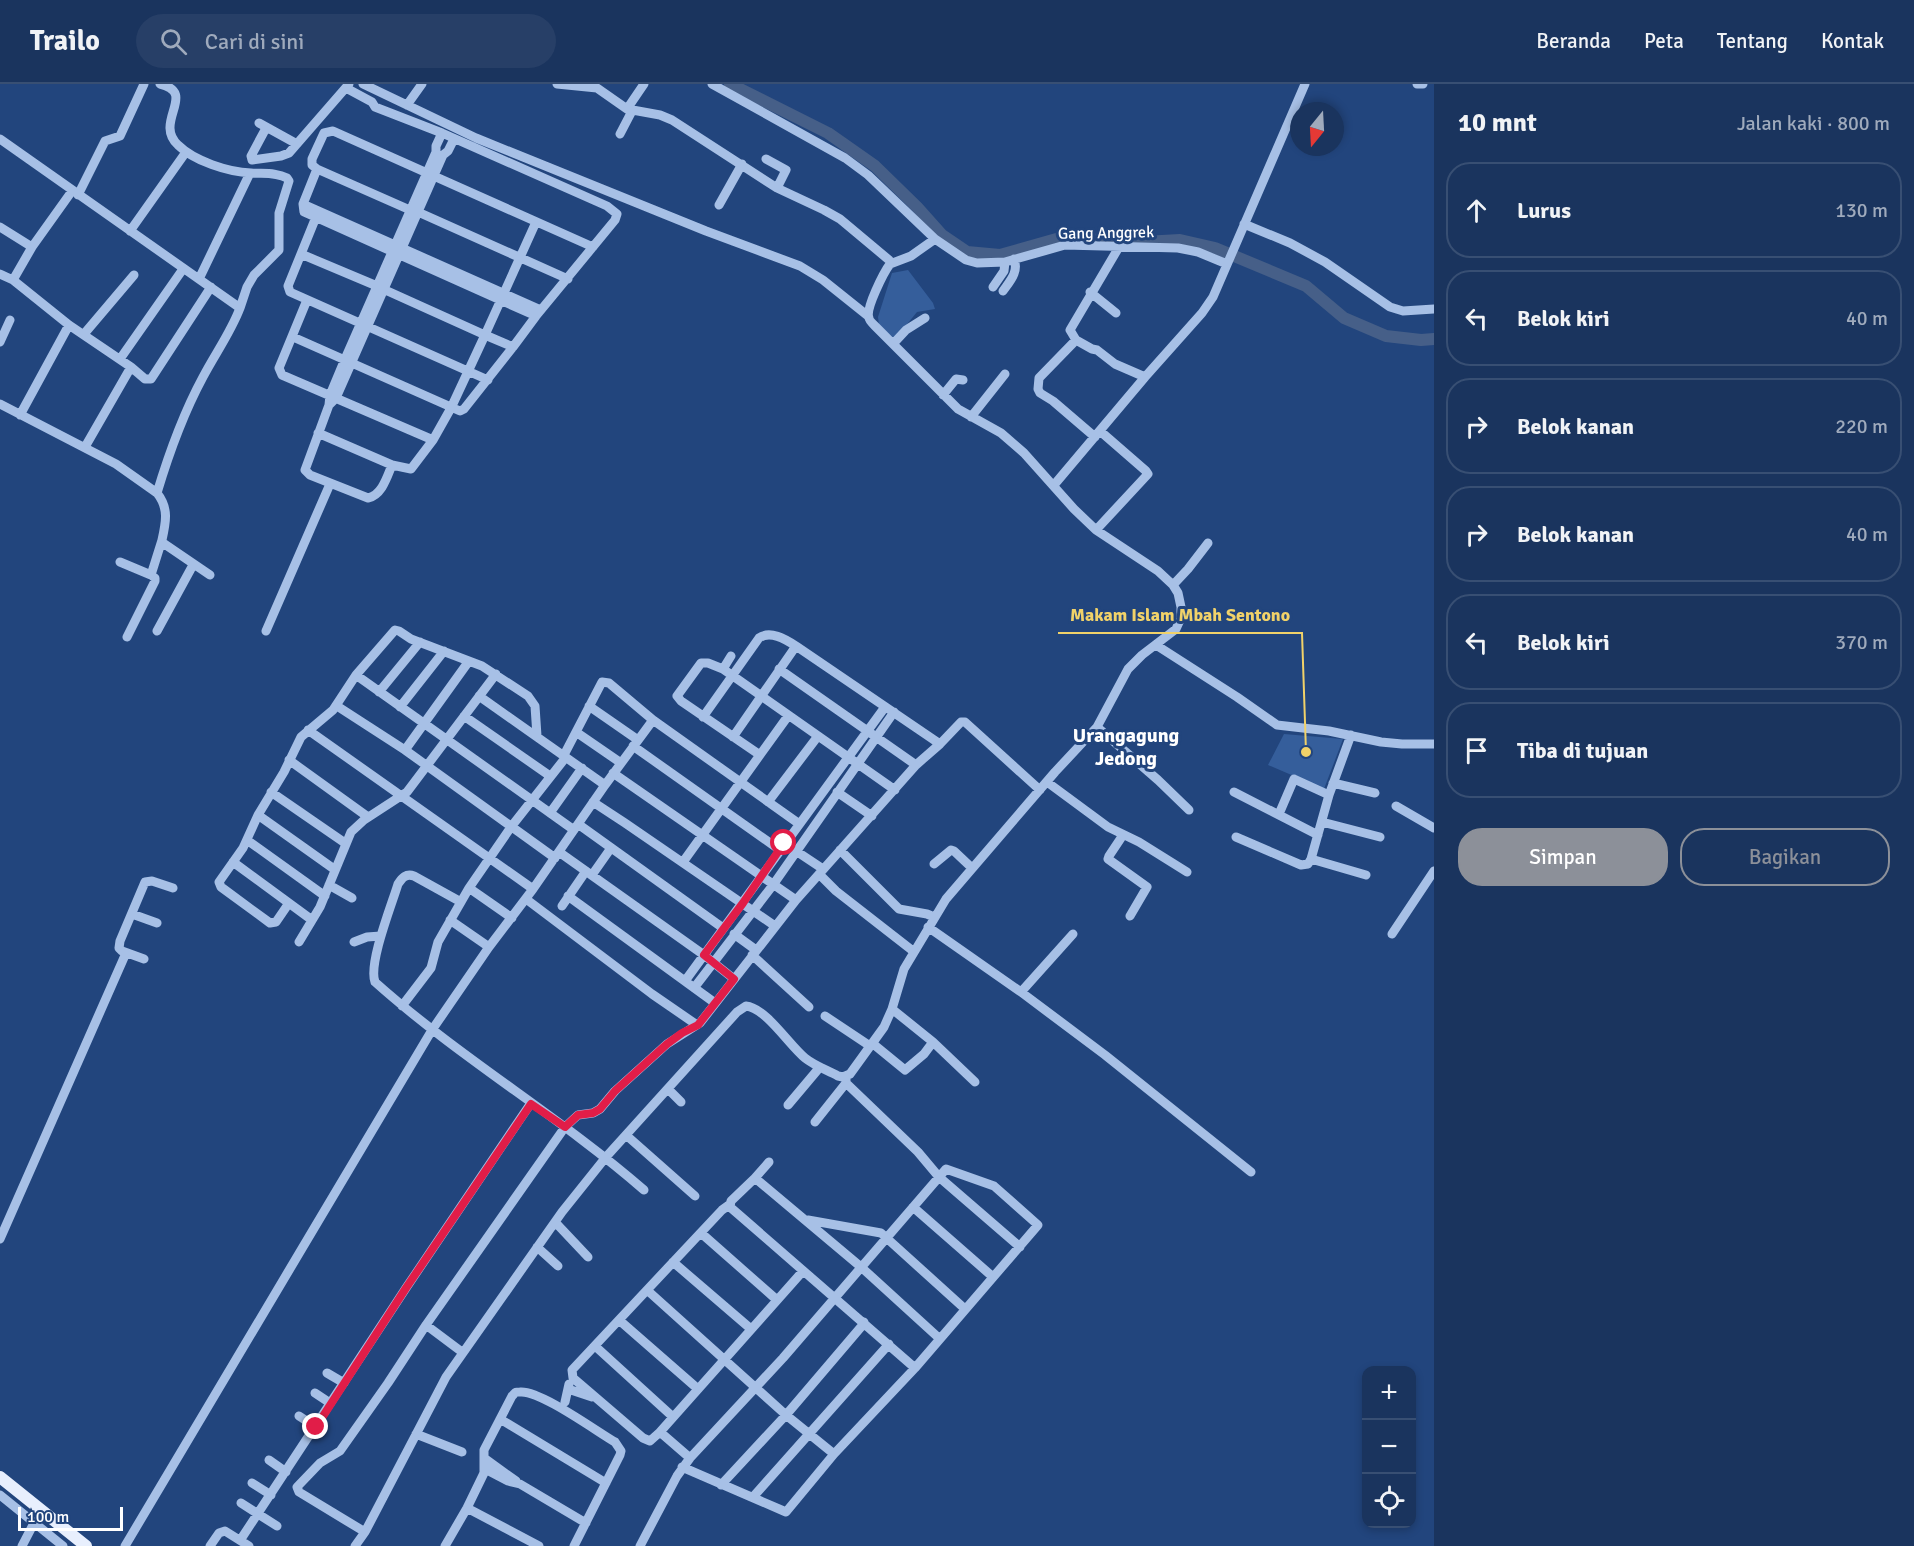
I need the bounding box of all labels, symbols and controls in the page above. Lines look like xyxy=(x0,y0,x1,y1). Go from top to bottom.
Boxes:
search box xyxy=(136,14,556,68)
text: Trailo xyxy=(30,24,100,58)
icon: search xyxy=(157,25,190,58)
text: Cari di sini xyxy=(205,28,304,55)
text: Beranda xyxy=(1536,28,1611,54)
text: Peta xyxy=(1644,28,1684,54)
text: Tentang xyxy=(1717,28,1788,54)
text: Kontak xyxy=(1821,28,1884,54)
north arrow xyxy=(1290,102,1344,156)
text: 10 mnt xyxy=(1458,107,1537,139)
text: Jalan kaki · 800 m xyxy=(1737,111,1890,136)
icon: ahead xyxy=(1460,194,1493,227)
text: Lurus xyxy=(1517,197,1571,224)
text: 130 m xyxy=(1835,198,1888,223)
street label: Gang Anggrek xyxy=(1058,222,1154,244)
icon: left xyxy=(1460,302,1493,335)
text: Belok kiri xyxy=(1517,305,1610,332)
text: 40 m xyxy=(1846,306,1888,331)
icon: right xyxy=(1460,410,1493,443)
text: Belok kanan xyxy=(1517,413,1634,440)
text: 220 m xyxy=(1835,414,1888,439)
icon: right xyxy=(1460,518,1493,551)
text: Belok kanan xyxy=(1517,521,1634,548)
text: 40 m xyxy=(1846,522,1888,547)
callout: Makam Islam Mbah Sentono xyxy=(1058,597,1302,633)
text: Makam Islam Mbah Sentono xyxy=(1070,604,1290,626)
icon: left xyxy=(1460,626,1493,659)
text: Belok kiri xyxy=(1517,629,1610,656)
text: 370 m xyxy=(1835,630,1888,655)
district label: Urangagung Jedong xyxy=(1073,723,1180,771)
icon: arrive xyxy=(1460,734,1493,767)
text: Tiba di tujuan xyxy=(1517,737,1648,764)
button: Simpan xyxy=(1458,828,1668,886)
button: Bagikan xyxy=(1680,828,1890,886)
route start xyxy=(770,829,796,855)
map controls xyxy=(1362,1366,1416,1528)
button: + xyxy=(1362,1366,1416,1420)
route end xyxy=(302,1413,328,1439)
button: − xyxy=(1362,1420,1416,1474)
button: locate xyxy=(1362,1474,1416,1528)
scale bar xyxy=(18,1504,123,1532)
text: 100 m xyxy=(27,1507,69,1527)

